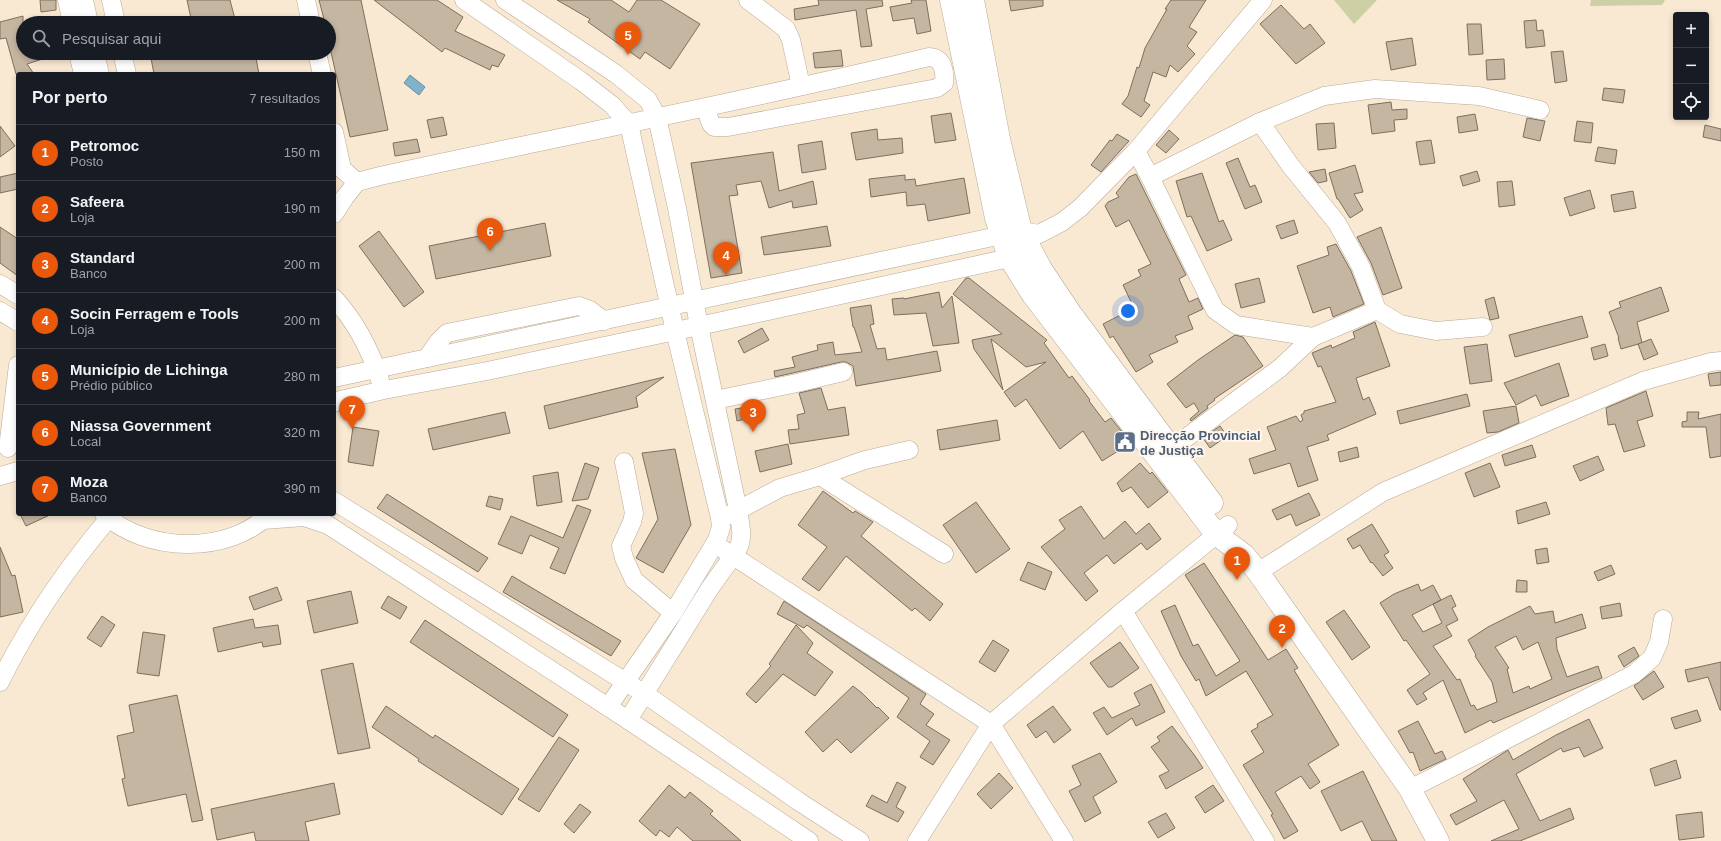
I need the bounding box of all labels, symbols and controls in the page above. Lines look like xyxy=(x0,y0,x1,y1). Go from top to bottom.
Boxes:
map controls xyxy=(1673,12,1709,120)
button: + xyxy=(1673,12,1709,48)
search box xyxy=(16,16,336,60)
pin: 5 xyxy=(615,22,641,55)
icon: search xyxy=(30,27,52,49)
text: Pesquisar aqui xyxy=(62,30,161,47)
button: − xyxy=(1673,48,1709,84)
button: locate xyxy=(1673,84,1709,120)
text: Por perto xyxy=(32,88,108,107)
text: 7 resultados xyxy=(249,91,320,106)
text: Petromoc xyxy=(70,137,139,154)
text: 1 xyxy=(41,145,49,160)
text: 150 m xyxy=(284,145,320,160)
text: Posto xyxy=(70,154,103,169)
text: Safeera xyxy=(70,193,124,210)
text: 2 xyxy=(41,201,49,216)
text: 190 m xyxy=(284,201,320,216)
text: Loja xyxy=(70,210,95,225)
pin: 6 xyxy=(477,218,503,251)
pin: 4 xyxy=(713,242,739,275)
text: Standard xyxy=(70,249,135,266)
text: 3 xyxy=(41,257,49,272)
text: 200 m xyxy=(284,257,320,272)
text: Banco xyxy=(70,266,107,281)
your location xyxy=(1118,301,1138,321)
text: Socin Ferragem e Tools xyxy=(70,305,239,322)
text: 4 xyxy=(41,313,49,328)
text: 200 m xyxy=(284,313,320,328)
text: Loja xyxy=(70,322,95,337)
text: Município de Lichinga xyxy=(70,361,228,378)
text: 5 xyxy=(41,369,49,384)
text: 280 m xyxy=(284,369,320,384)
text: Prédio público xyxy=(70,378,152,393)
pin: 7 xyxy=(339,396,365,429)
pin: 3 xyxy=(740,399,766,432)
text: Niassa Government xyxy=(70,417,211,434)
text: 6 xyxy=(41,425,49,440)
text: 320 m xyxy=(284,425,320,440)
place label: Direcção Provincial de Justiça xyxy=(1140,428,1261,458)
public building icon: Direcção Provincial de Justiça xyxy=(1112,429,1138,455)
text: Local xyxy=(70,434,101,449)
text: Moza xyxy=(70,473,108,490)
text: 7 xyxy=(41,481,49,496)
text: 390 m xyxy=(284,481,320,496)
text: Banco xyxy=(70,490,107,505)
pin: 1 xyxy=(1224,547,1250,580)
pin: 2 xyxy=(1269,615,1295,648)

